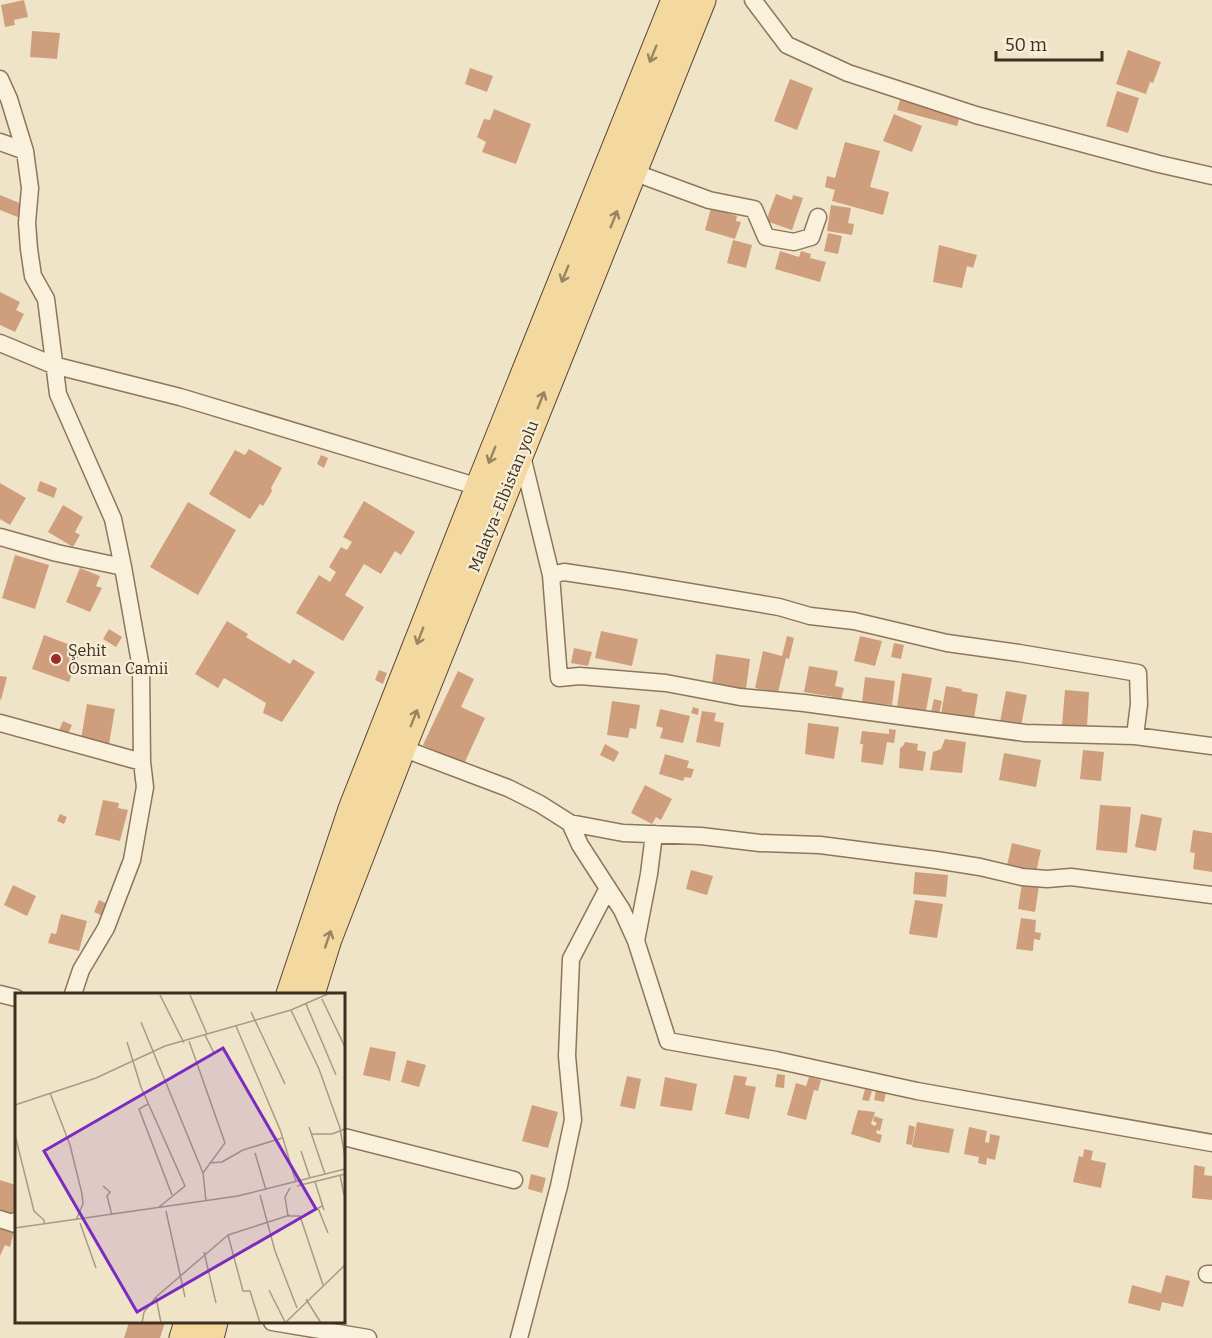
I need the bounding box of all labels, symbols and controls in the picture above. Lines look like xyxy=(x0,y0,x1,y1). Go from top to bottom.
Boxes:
scale bar xyxy=(996,24,1102,62)
text: 50 m xyxy=(1005,34,1047,56)
one-way arrow xyxy=(647,45,658,63)
one-way arrow xyxy=(609,211,620,229)
one-way arrow xyxy=(559,264,570,283)
one-way arrow xyxy=(536,392,547,410)
street label: Malatya-Elbistan yolu xyxy=(464,418,543,575)
one-way arrow xyxy=(486,445,497,464)
one-way arrow xyxy=(414,626,425,645)
place label: Şehit Osman Camii xyxy=(68,641,169,678)
marker: Şehit Osman Camii xyxy=(49,652,63,666)
one-way arrow xyxy=(409,709,420,727)
one-way arrow xyxy=(324,930,335,949)
inset map xyxy=(15,993,345,1323)

